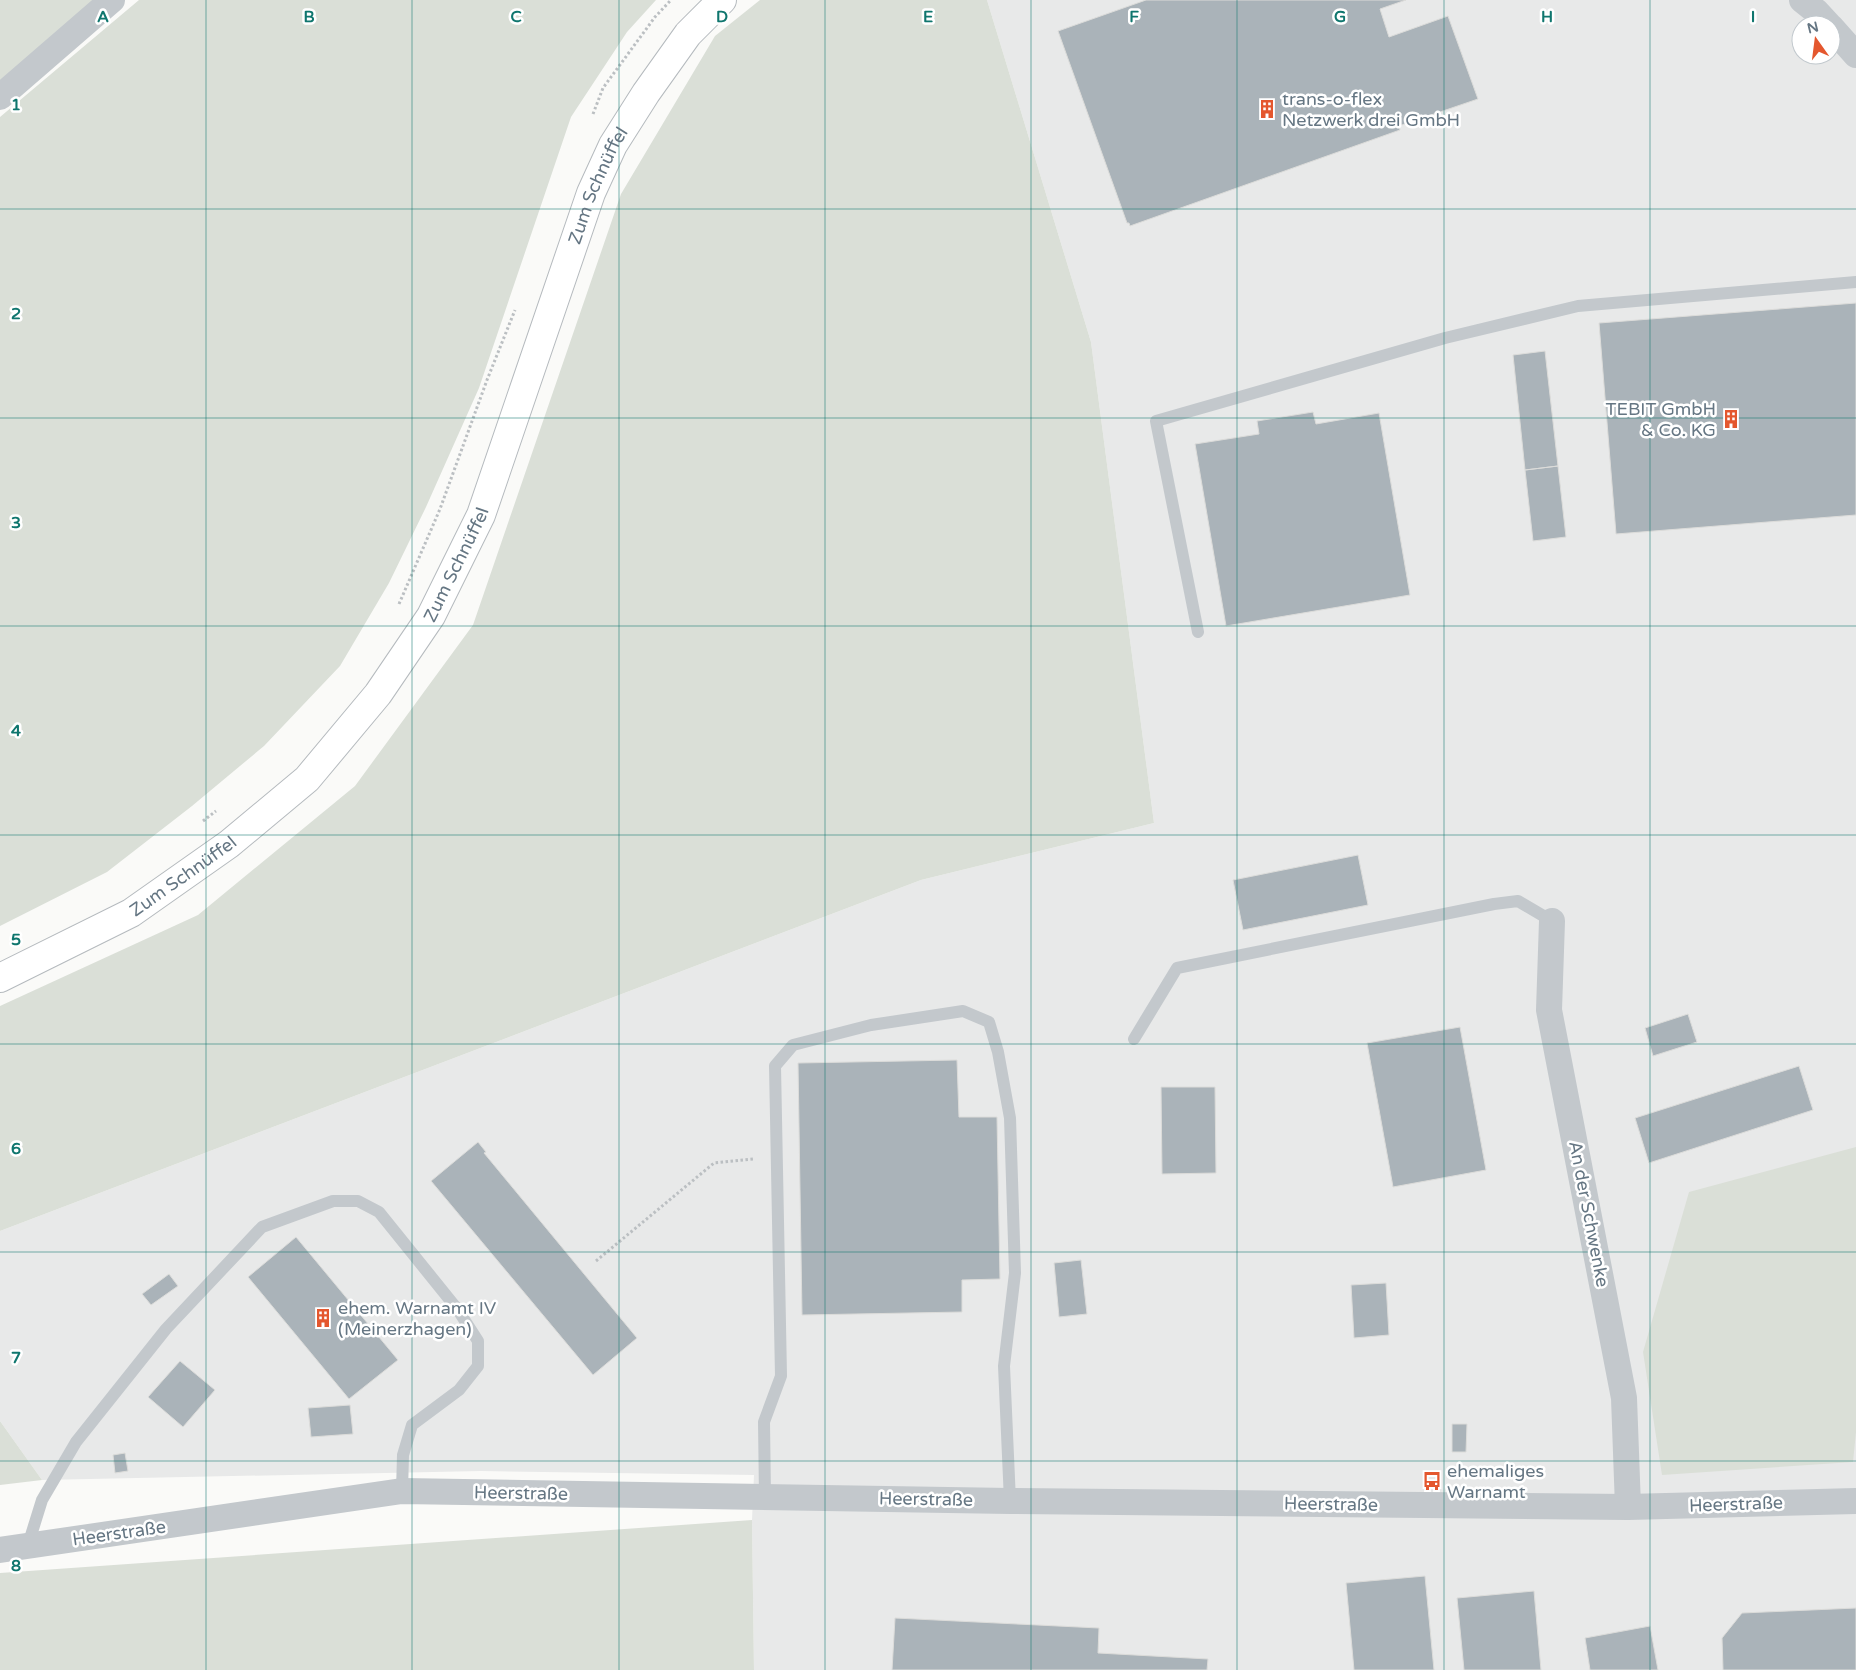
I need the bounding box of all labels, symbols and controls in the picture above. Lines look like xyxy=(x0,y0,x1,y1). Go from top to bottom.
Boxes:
text: A xyxy=(97,7,109,27)
text: B xyxy=(303,7,315,27)
text: C xyxy=(510,7,522,27)
text: D xyxy=(716,7,728,27)
text: E xyxy=(923,7,933,27)
text: F xyxy=(1129,7,1139,27)
text: G xyxy=(1334,7,1346,27)
text: H xyxy=(1541,7,1553,27)
text: I xyxy=(1751,7,1755,27)
north arrow xyxy=(1791,15,1841,65)
text: N xyxy=(1805,18,1820,37)
place label: trans-o-flex Netzwerk drei GmbH xyxy=(1282,88,1460,131)
text: 1 xyxy=(11,95,21,115)
building icon: trans-o-flex Netzwerk drei GmbH xyxy=(1256,98,1278,120)
street label: Zum Schnüffel xyxy=(563,123,633,247)
text: 2 xyxy=(11,304,21,324)
place label: TEBIT GmbH & Co. KG xyxy=(1605,398,1716,441)
building icon: TEBIT GmbH & Co. KG xyxy=(1720,408,1742,430)
street label: Zum Schnüffel xyxy=(419,505,494,626)
text: 3 xyxy=(11,513,21,533)
text: 4 xyxy=(11,721,21,741)
street label: Zum Schnüffel xyxy=(126,831,241,921)
text: 5 xyxy=(11,930,21,950)
text: 6 xyxy=(11,1139,21,1159)
street label: An der Schwenke xyxy=(1564,1139,1614,1289)
place label: ehem. Warnamt IV (Meinerzhagen) xyxy=(338,1297,497,1340)
building icon: ehem. Warnamt IV (Meinerzhagen) xyxy=(312,1307,334,1329)
text: 7 xyxy=(11,1348,21,1368)
place label: ehemaliges Warnamt xyxy=(1447,1460,1544,1503)
bus stop icon: ehemaliges Warnamt xyxy=(1421,1470,1443,1492)
street label: Heerstraße xyxy=(474,1481,568,1505)
street label: Heerstraße xyxy=(879,1487,973,1511)
street label: Heerstraße xyxy=(1689,1491,1783,1517)
street label: Heerstraße xyxy=(1284,1492,1378,1516)
street label: Heerstraße xyxy=(71,1516,167,1550)
text: 8 xyxy=(11,1556,21,1576)

